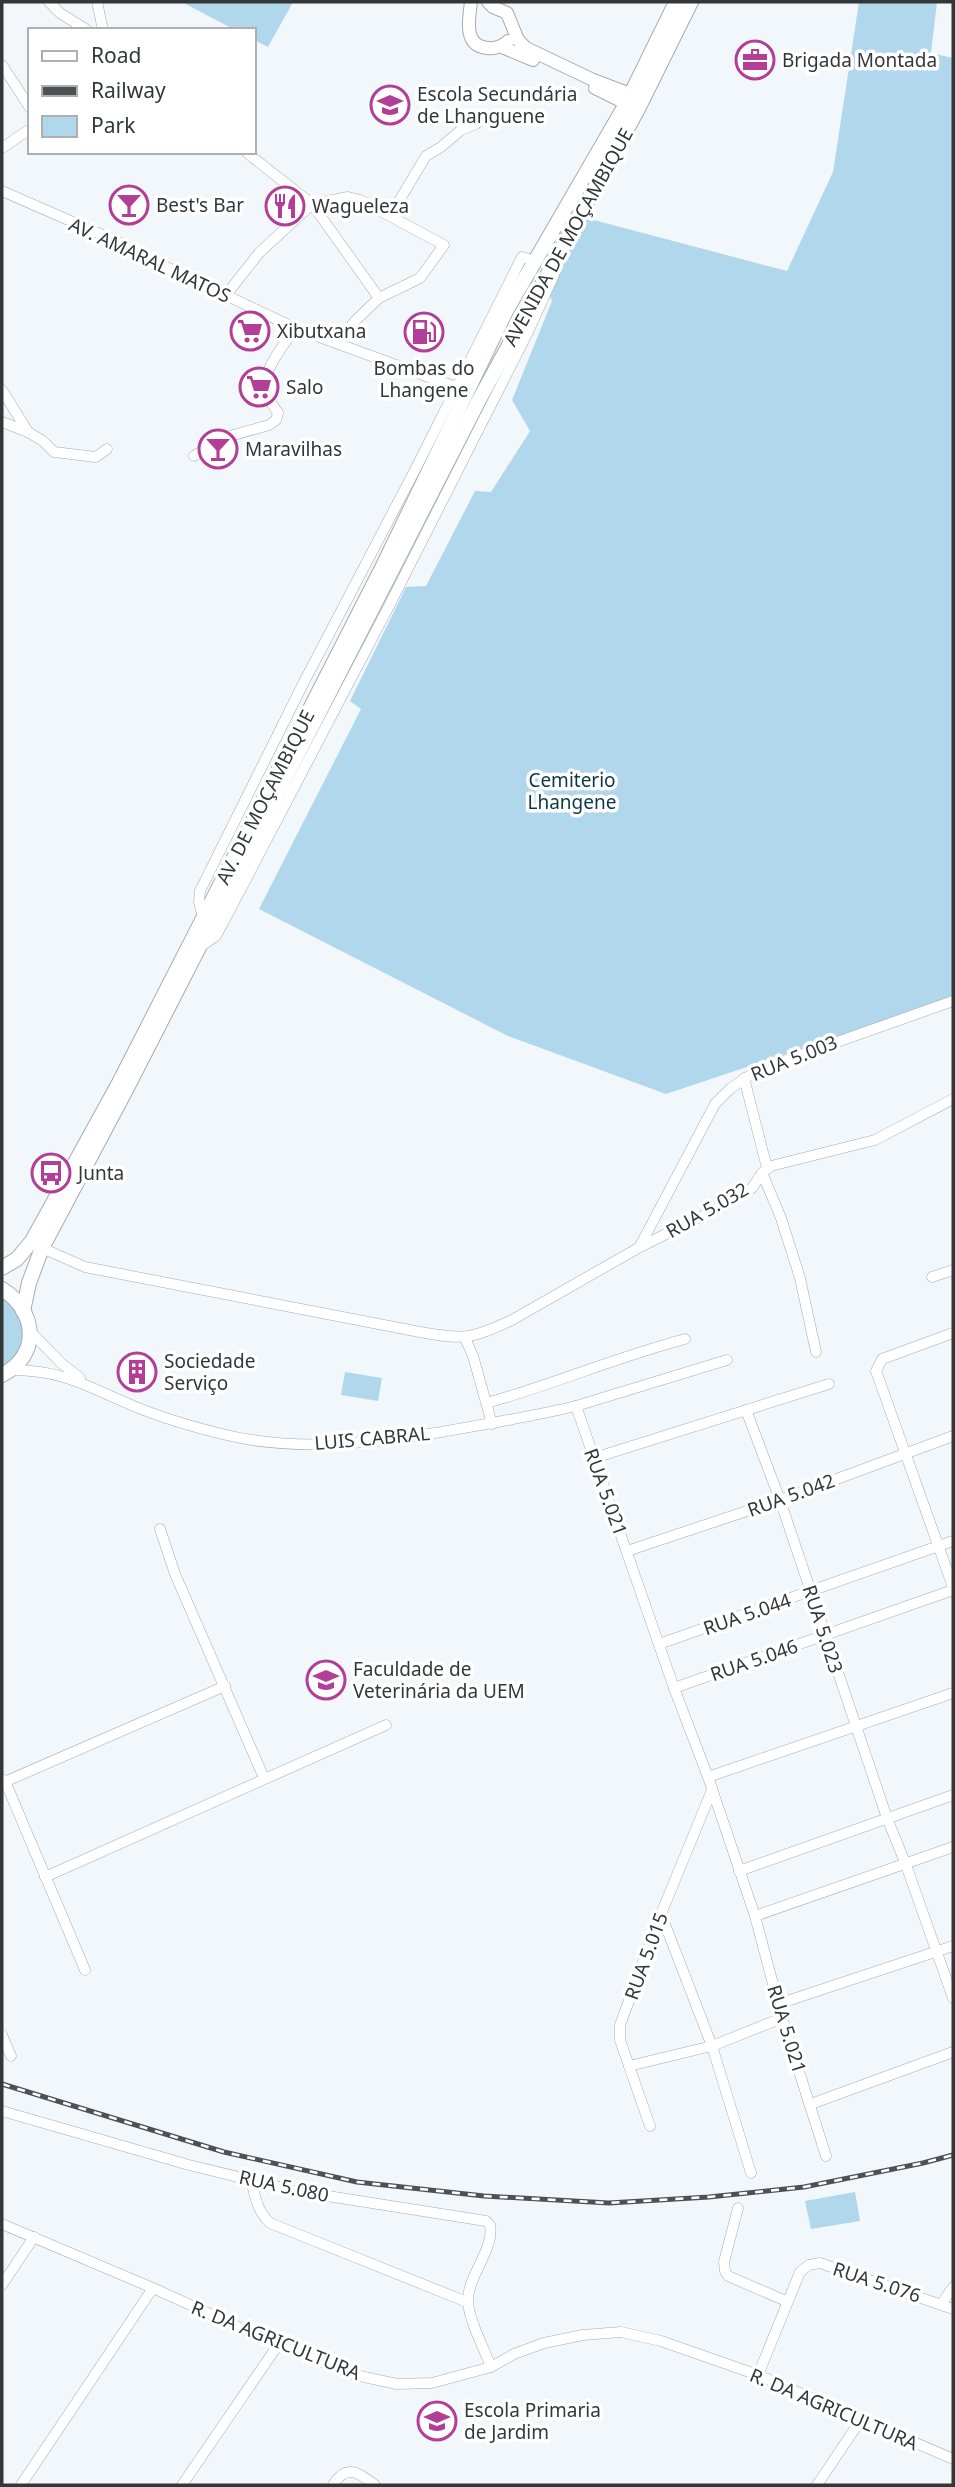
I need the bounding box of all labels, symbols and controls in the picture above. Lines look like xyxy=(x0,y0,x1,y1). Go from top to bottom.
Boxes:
legend xyxy=(28,28,256,154)
office icon: Brigada Montada xyxy=(734,39,776,81)
text: Road xyxy=(91,41,141,69)
place label: Brigada Montada xyxy=(782,47,937,73)
text: Railway xyxy=(91,76,166,104)
place label: Escola Secundária de Lhanguene xyxy=(417,81,577,129)
school or university icon: Escola Secundária de Lhanguene xyxy=(369,84,411,126)
text: Park xyxy=(91,111,136,139)
street label: AVENIDA DE MOÇAMBIQUE xyxy=(497,123,639,351)
bar icon: Best's Bar xyxy=(108,184,150,226)
restaurant icon: Wagueleza xyxy=(264,185,306,227)
place label: Best's Bar xyxy=(156,192,244,218)
place label: Wagueleza xyxy=(312,193,409,219)
street label: AV. AMARAL MATOS xyxy=(65,211,235,309)
supermarket icon: Xibutxana xyxy=(229,310,271,352)
fuel station icon: Bombas do Lhangene xyxy=(403,311,445,353)
place label: Xibutxana xyxy=(277,318,366,344)
place label: Bombas do Lhangene xyxy=(373,355,475,403)
supermarket icon: Salo xyxy=(238,366,280,408)
place label: Salo xyxy=(286,374,324,400)
bar icon: Maravilhas xyxy=(197,428,239,470)
place label: Maravilhas xyxy=(245,436,342,462)
street label: AV. DE MOÇAMBIQUE xyxy=(210,705,320,889)
park label: Cemiterio Lhangene xyxy=(528,767,616,815)
street label: RUA 5.003 xyxy=(747,1029,841,1087)
bus stop icon: Junta xyxy=(30,1152,72,1194)
place label: Junta xyxy=(76,1160,124,1186)
street label: RUA 5.032 xyxy=(661,1176,753,1244)
place label: Sociedade Serviço xyxy=(164,1348,255,1396)
building icon: Sociedade Serviço xyxy=(116,1351,158,1393)
street label: LUIS CABRAL xyxy=(313,1420,431,1456)
street label: RUA 5.021 xyxy=(578,1445,634,1539)
street label: RUA 5.042 xyxy=(744,1467,838,1523)
street label: RUA 5.023 xyxy=(797,1582,849,1676)
street label: RUA 5.044 xyxy=(700,1587,794,1641)
street label: RUA 5.046 xyxy=(707,1633,801,1687)
place label: Faculdade de Veterinária da UEM xyxy=(353,1656,525,1704)
school or university icon: Faculdade de Veterinária da UEM xyxy=(305,1659,347,1701)
street label: RUA 5.015 xyxy=(618,1909,674,2003)
street label: RUA 5.021 xyxy=(761,1982,813,2076)
street label: RUA 5.080 xyxy=(237,2164,331,2208)
street label: RUA 5.076 xyxy=(830,2256,924,2308)
street label: R. DA AGRICULTURA xyxy=(188,2294,365,2386)
street label: R. DA AGRICULTURA xyxy=(746,2362,923,2456)
place label: Escola Primaria de Jardim xyxy=(464,2397,601,2445)
school or university icon: Escola Primaria de Jardim xyxy=(416,2400,458,2442)

